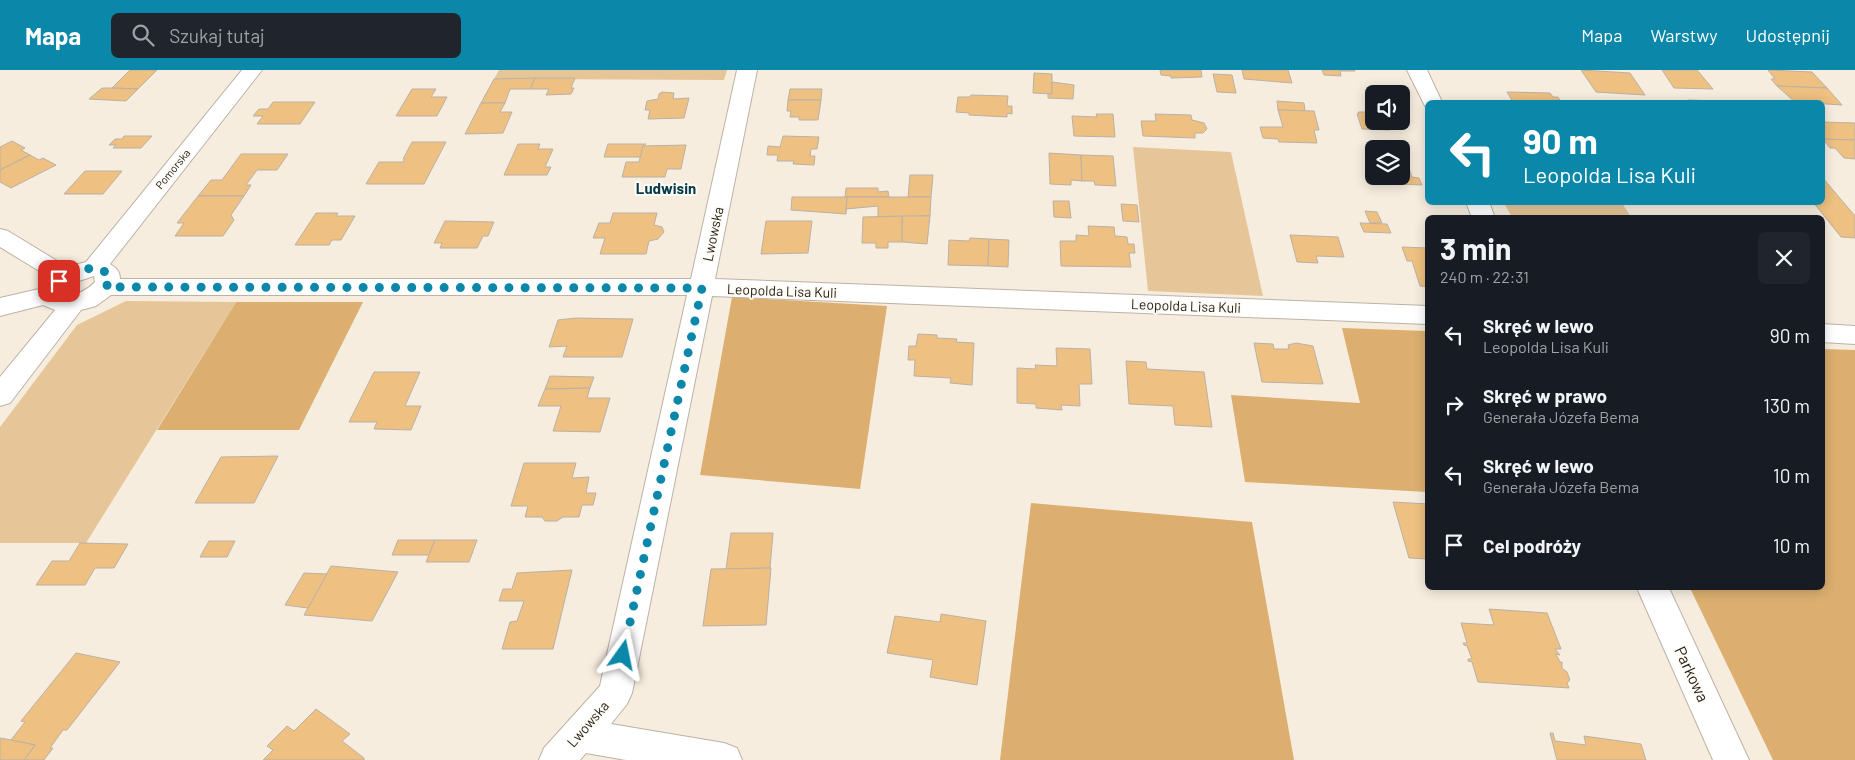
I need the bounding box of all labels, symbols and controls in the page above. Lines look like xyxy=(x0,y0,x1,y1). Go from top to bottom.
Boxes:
search box xyxy=(111,13,461,58)
text: Mapa xyxy=(25,21,81,50)
icon: search xyxy=(129,21,157,49)
text: Szukaj tutaj xyxy=(169,24,265,47)
text: Mapa xyxy=(1581,24,1622,46)
text: Warstwy xyxy=(1650,24,1718,46)
text: Udostępnij xyxy=(1746,24,1830,46)
map controls xyxy=(1365,85,1410,185)
button: sound xyxy=(1365,85,1410,130)
text: 90 m xyxy=(1523,119,1598,161)
icon: left xyxy=(1440,120,1505,185)
button: layers xyxy=(1365,140,1410,185)
street label: Pomorska xyxy=(153,146,193,191)
text: Leopolda Lisa Kuli xyxy=(1523,161,1696,187)
district label: Ludwisin xyxy=(636,179,696,197)
street label: Lwowska xyxy=(698,205,727,263)
text: 3 min xyxy=(1440,230,1511,266)
button: close xyxy=(1758,232,1810,284)
pin xyxy=(38,260,80,302)
icon: arrive xyxy=(45,267,73,295)
text: 240 m · 22:31 xyxy=(1440,267,1529,286)
street label: Leopolda Lisa Kuli xyxy=(727,280,837,301)
street label: Leopolda Lisa Kuli xyxy=(1131,295,1241,316)
text: Skręć w lewo xyxy=(1483,314,1594,337)
icon: left xyxy=(1440,321,1468,349)
text: 90 m xyxy=(1770,324,1810,347)
text: Leopolda Lisa Kuli xyxy=(1483,337,1609,356)
text: Skręć w prawo xyxy=(1483,384,1607,407)
icon: right xyxy=(1440,391,1468,419)
text: 130 m xyxy=(1763,394,1810,417)
text: Generała Józefa Bema xyxy=(1483,407,1639,426)
text: Skręć w lewo xyxy=(1483,454,1594,477)
icon: left xyxy=(1440,461,1468,489)
text: 10 m xyxy=(1773,464,1810,487)
text: Generała Józefa Bema xyxy=(1483,477,1639,496)
icon: arrive xyxy=(1440,531,1468,559)
text: Cel podróży xyxy=(1483,534,1581,557)
text: 10 m xyxy=(1773,534,1810,557)
position arrow xyxy=(596,628,648,680)
street label: Parkowa xyxy=(1671,643,1714,705)
street label: Lwowska xyxy=(563,697,612,750)

